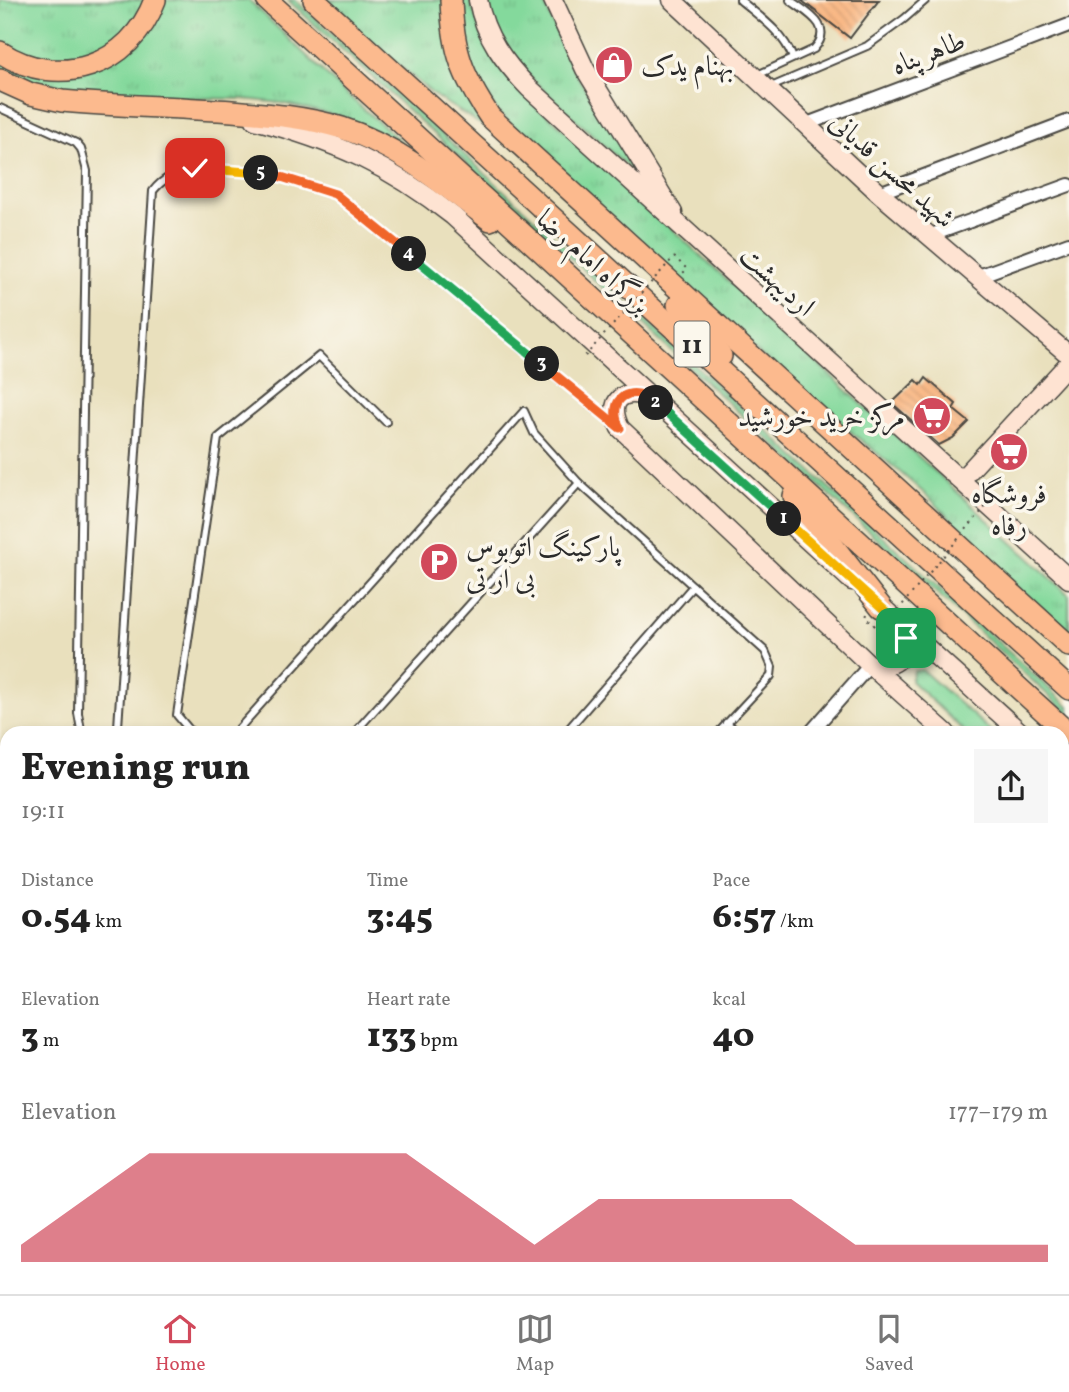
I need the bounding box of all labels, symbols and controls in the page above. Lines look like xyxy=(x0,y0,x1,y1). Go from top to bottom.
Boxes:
street label: طاهرپناه xyxy=(886,22,972,86)
shop icon: بهنام یدک xyxy=(593,44,635,86)
place label: بهنام یدک xyxy=(641,48,734,90)
street label: شهید محسن قدیانی xyxy=(820,104,963,238)
pin xyxy=(165,138,225,198)
icon: check xyxy=(176,149,214,187)
pin: 5 xyxy=(244,156,278,190)
text: 5 xyxy=(256,159,265,185)
street label: بزرگراه امام رضا xyxy=(525,201,658,327)
pin: 4 xyxy=(392,236,426,272)
street label: اردیبهشت xyxy=(730,237,823,326)
text: 4 xyxy=(403,240,414,266)
road number: 11 xyxy=(674,322,710,366)
pin: 3 xyxy=(524,346,560,382)
text: 3 xyxy=(537,350,546,376)
pin: 2 xyxy=(638,386,674,420)
text: 2 xyxy=(651,389,660,415)
supermarket icon: مرکز خرید خورشید xyxy=(911,395,953,437)
place label: مرکز خرید خورشید xyxy=(738,399,905,438)
supermarket icon: فروشگاه رفاه xyxy=(988,431,1030,473)
place label: فروشگاه رفاه xyxy=(971,476,1047,547)
pin: 1 xyxy=(766,502,802,536)
text: 1 xyxy=(780,505,787,531)
place label: پارکینگ اتوبوس بی ار تی xyxy=(466,529,622,600)
parking icon: پارکینگ اتوبوس بی ار تی xyxy=(418,541,460,583)
pin xyxy=(876,608,936,668)
icon: arrive xyxy=(887,619,925,657)
text: Evening run xyxy=(21,743,251,796)
button: share xyxy=(974,749,1048,823)
text: 19:11 xyxy=(21,796,65,828)
text: Distance xyxy=(21,868,94,894)
text: Time xyxy=(367,868,408,894)
text: Pace xyxy=(712,868,750,894)
text: 0.54 xyxy=(21,894,91,942)
text: 3:45 xyxy=(367,894,433,942)
text: 6:57 xyxy=(712,894,776,942)
text: km xyxy=(91,909,122,935)
text: /km xyxy=(776,909,814,935)
text: Elevation xyxy=(21,987,100,1013)
text: Heart rate xyxy=(367,987,451,1013)
text: kcal xyxy=(712,987,746,1013)
text: 3 xyxy=(21,1013,39,1061)
text: 133 xyxy=(367,1013,416,1061)
text: 40 xyxy=(712,1013,755,1061)
text: m xyxy=(39,1028,59,1054)
text: bpm xyxy=(416,1028,458,1054)
text: Elevation xyxy=(21,1097,117,1129)
text: 177–179 m xyxy=(948,1097,1048,1129)
tab: Home xyxy=(155,1310,206,1378)
tab: Map xyxy=(516,1310,554,1378)
tab: Saved xyxy=(865,1310,914,1378)

